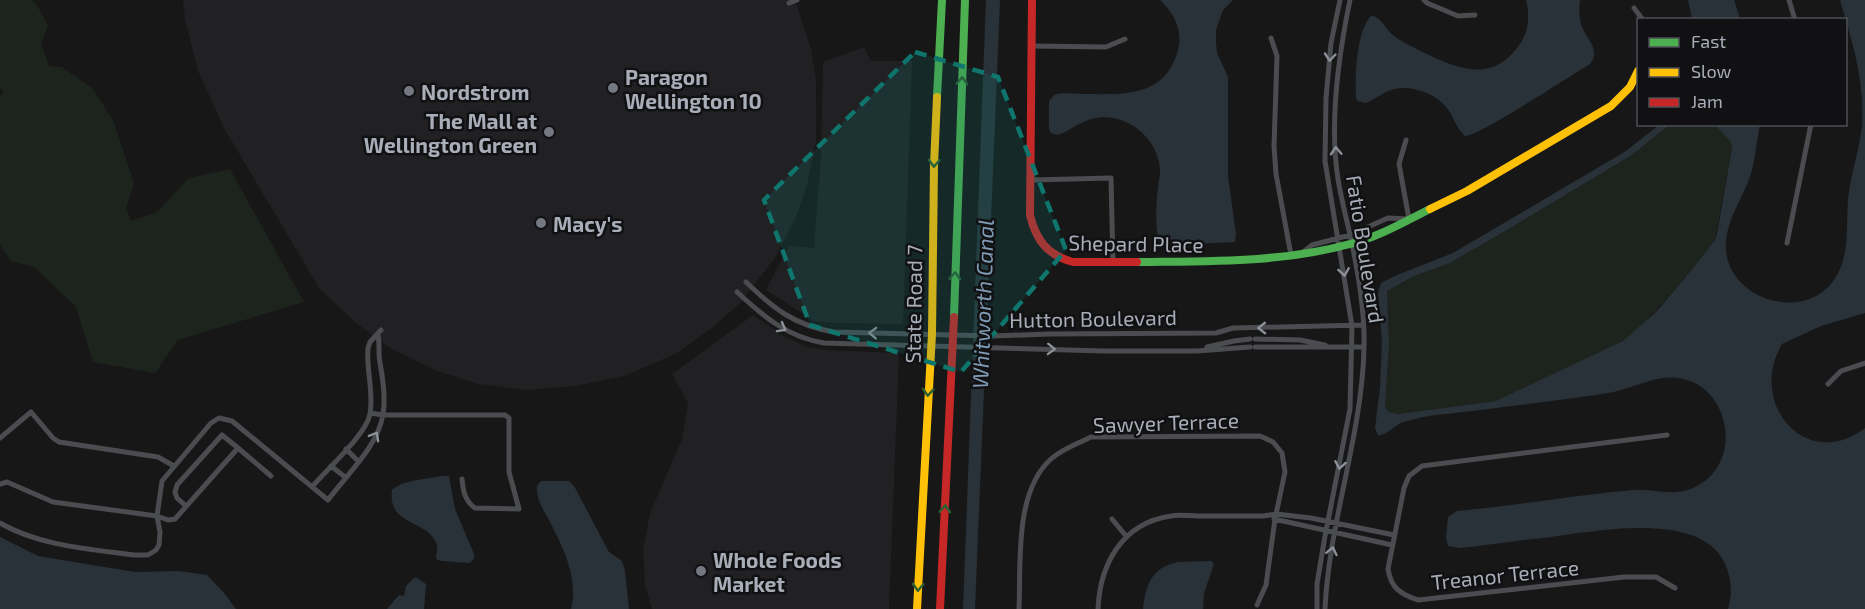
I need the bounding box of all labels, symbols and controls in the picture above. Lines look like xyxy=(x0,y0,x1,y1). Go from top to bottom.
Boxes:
legend xyxy=(1637,18,1847,126)
text: Fast xyxy=(1691,30,1726,52)
one-way arrow xyxy=(1324,53,1337,62)
text: Slow xyxy=(1691,60,1732,82)
place label: Paragon Wellington 10 xyxy=(625,64,762,113)
one-way arrow xyxy=(956,77,969,86)
place label: Nordstrom xyxy=(421,79,529,104)
marker: Paragon Wellington 10 xyxy=(606,81,620,95)
marker: Nordstrom xyxy=(402,84,416,98)
text: Jam xyxy=(1691,90,1723,112)
place label: The Mall at Wellington Green xyxy=(364,108,537,157)
marker: The Mall at Wellington Green xyxy=(542,125,556,139)
one-way arrow xyxy=(1329,147,1342,156)
one-way arrow xyxy=(928,159,941,168)
street label: Fatio Boulevard xyxy=(1342,173,1390,325)
place label: Macy's xyxy=(553,211,622,237)
marker: Macy's xyxy=(534,216,548,230)
water label: Whitworth Canal xyxy=(966,219,998,389)
street label: Shepard Place xyxy=(1068,229,1204,257)
street label: State Road 7 xyxy=(899,244,927,364)
one-way arrow xyxy=(1337,266,1350,276)
one-way arrow xyxy=(948,272,961,281)
street label: Hutton Boulevard xyxy=(1009,304,1177,332)
one-way arrow xyxy=(776,321,786,332)
one-way arrow xyxy=(1258,322,1267,334)
one-way arrow xyxy=(869,326,878,339)
one-way arrow xyxy=(1046,343,1055,356)
one-way arrow xyxy=(922,388,935,397)
street label: Sawyer Terrace xyxy=(1093,407,1239,437)
one-way arrow xyxy=(368,432,379,442)
one-way arrow xyxy=(1334,460,1347,470)
one-way arrow xyxy=(939,504,952,513)
one-way arrow xyxy=(1324,546,1337,556)
place label: Whole Foods Market xyxy=(713,547,842,596)
street label: Treanor Terrace xyxy=(1430,554,1580,594)
marker: Whole Foods Market xyxy=(694,564,708,578)
one-way arrow xyxy=(911,582,924,591)

